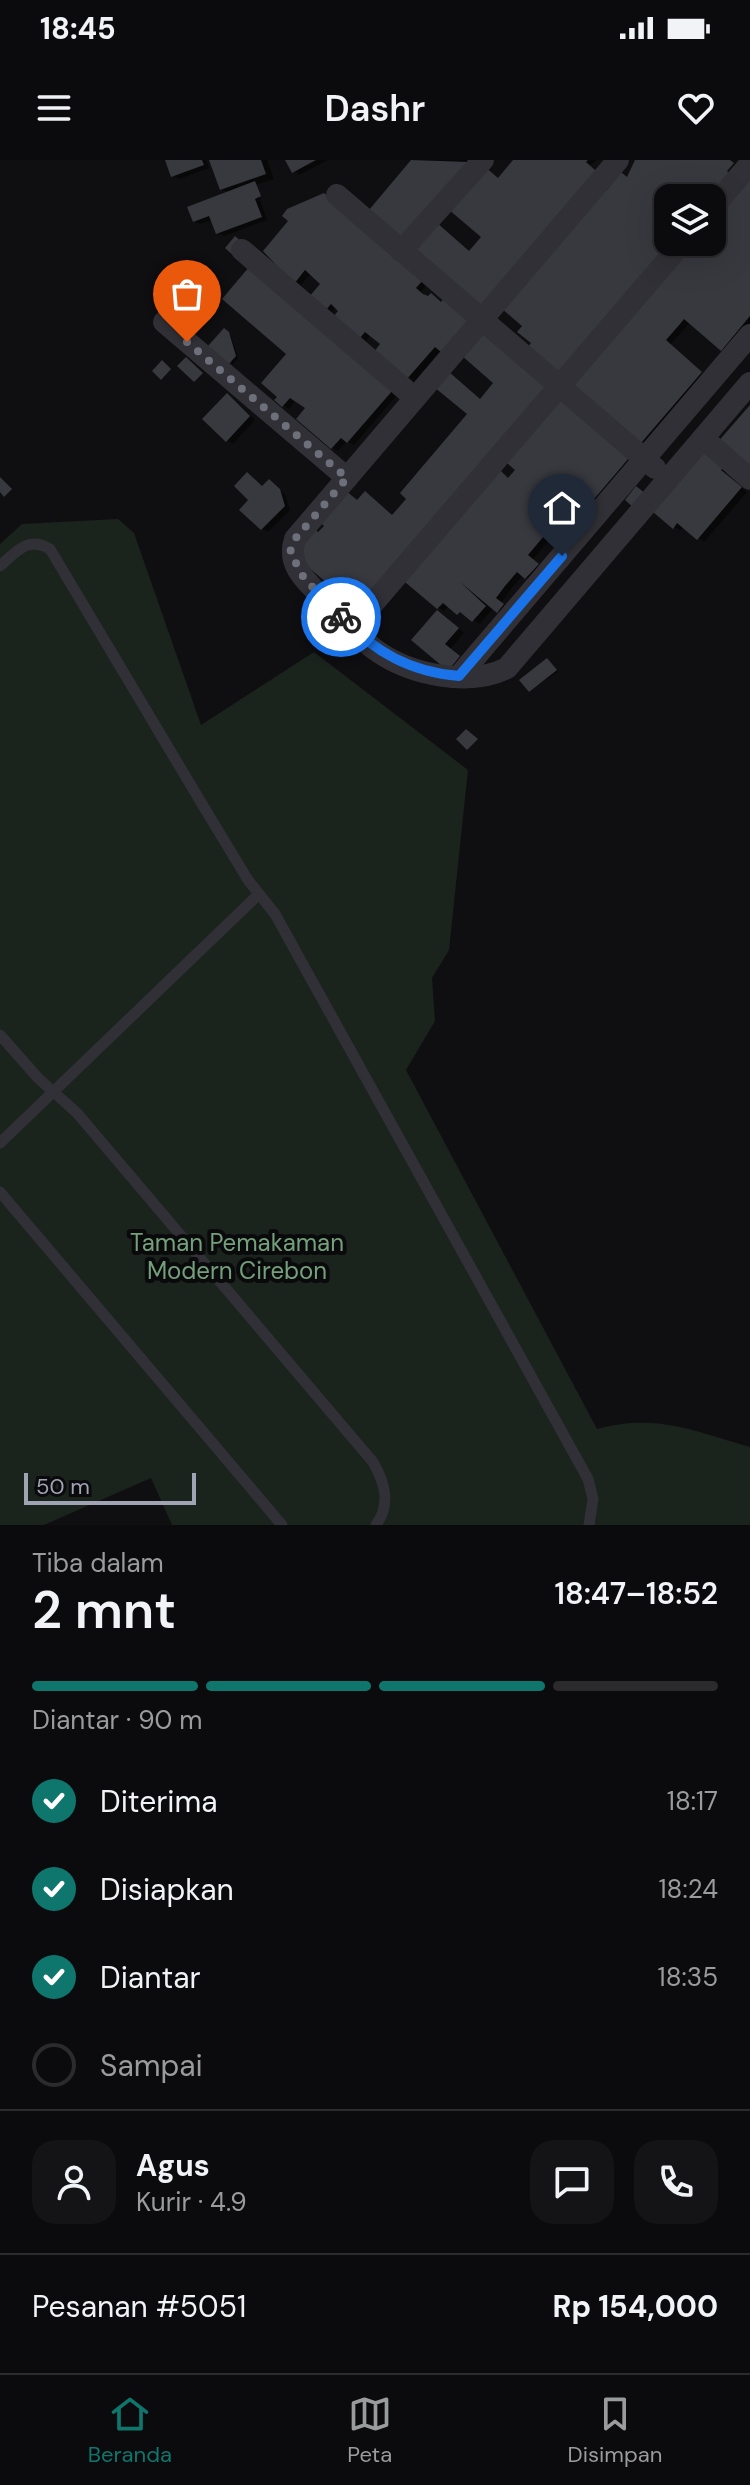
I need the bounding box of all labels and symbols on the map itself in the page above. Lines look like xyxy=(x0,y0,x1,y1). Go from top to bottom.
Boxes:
pin xyxy=(153,260,221,342)
pin xyxy=(528,474,596,556)
courier xyxy=(301,577,381,657)
park label: Taman Pemakaman Modern Cirebon xyxy=(130,1227,344,1286)
scale bar xyxy=(24,1469,196,1505)

